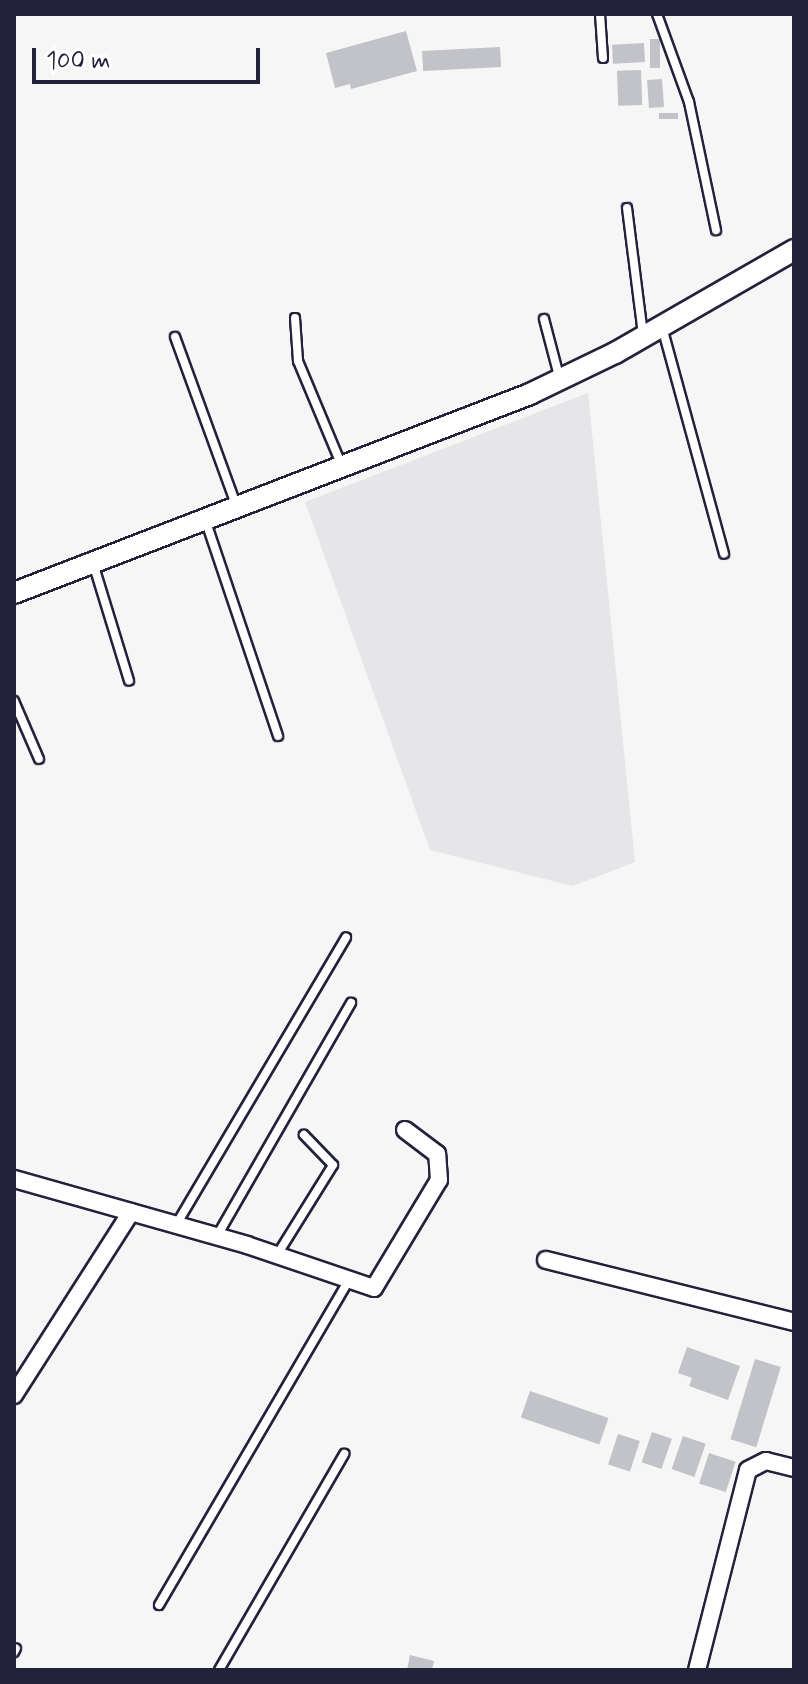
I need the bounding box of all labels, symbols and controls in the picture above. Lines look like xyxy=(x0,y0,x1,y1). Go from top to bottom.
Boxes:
scale bar xyxy=(36,32,264,82)
text: 100 m xyxy=(46,46,110,77)

